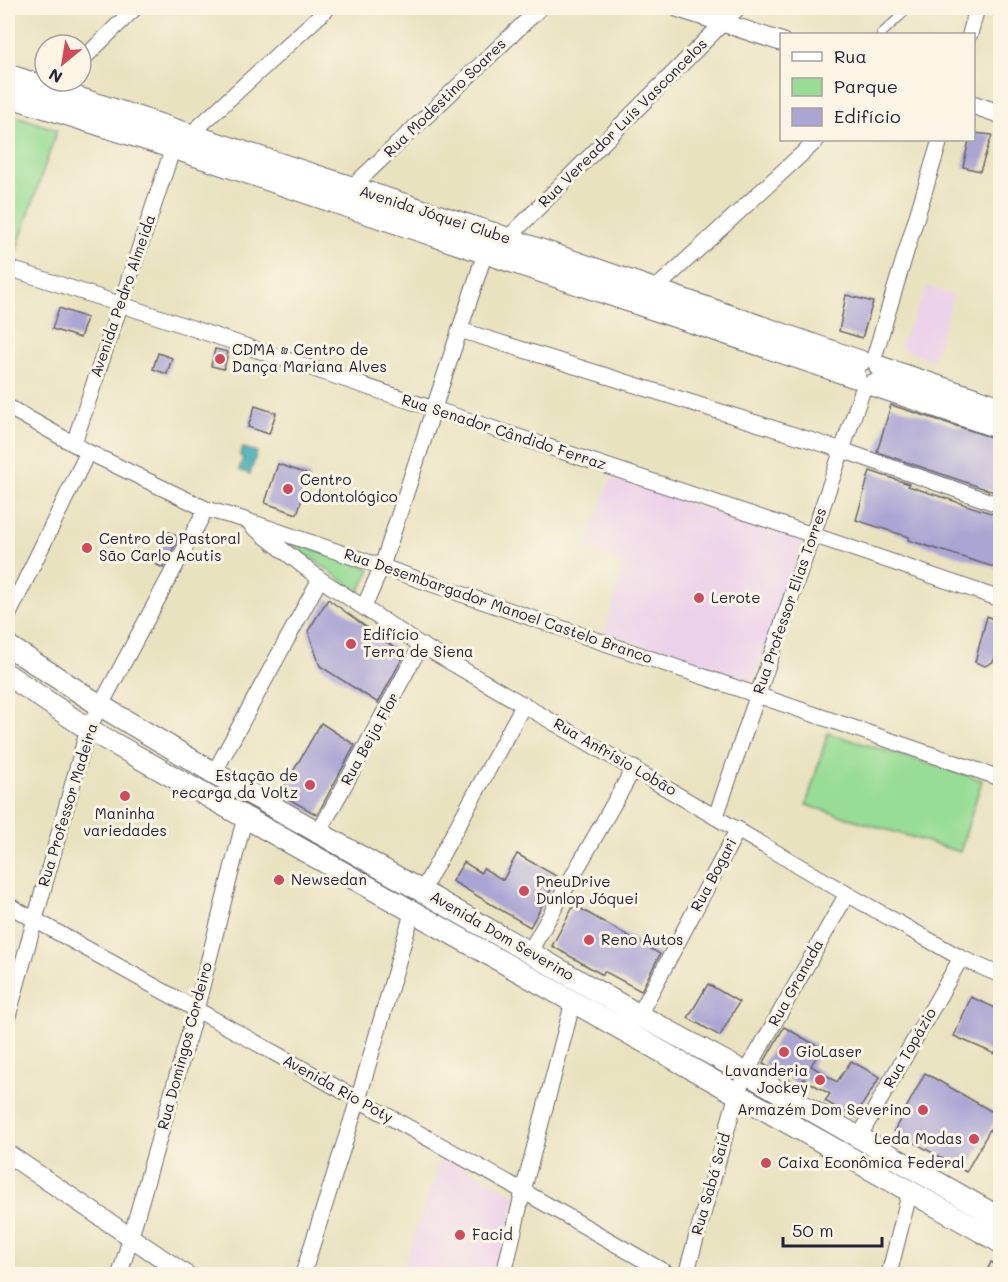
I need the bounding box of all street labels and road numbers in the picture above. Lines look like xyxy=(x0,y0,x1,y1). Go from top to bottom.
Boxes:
street label: Rua Modestino Soares xyxy=(379,34,510,161)
street label: Rua Vereador Luís Vasconcelos xyxy=(534,34,711,211)
street label: Avenida Jóquei Clube xyxy=(357,180,513,248)
street label: Avenida Pedro Almeida xyxy=(85,212,159,380)
street label: Rua Senador Cândido Ferraz xyxy=(399,388,609,474)
street label: Rua Professor Elias Torres xyxy=(748,505,830,696)
street label: Rua Desembargador Manoel Castelo Branco xyxy=(342,543,655,667)
street label: Rua Beija Flor xyxy=(335,689,403,788)
street label: Rua Anfrísio Lobão xyxy=(550,713,681,800)
street label: Rua Professor Madeira xyxy=(33,720,101,889)
street label: Rua Bogari xyxy=(685,834,741,915)
street label: Avenida Dom Severino xyxy=(427,886,578,985)
street label: Rua Granada xyxy=(763,935,827,1030)
street label: Rua Domingos Cordeiro xyxy=(152,960,216,1132)
street label: Rua Topázio xyxy=(878,1004,940,1091)
street label: Avenida Rio Poty xyxy=(280,1050,397,1127)
street label: Rua Sabá Said xyxy=(686,1130,734,1237)

